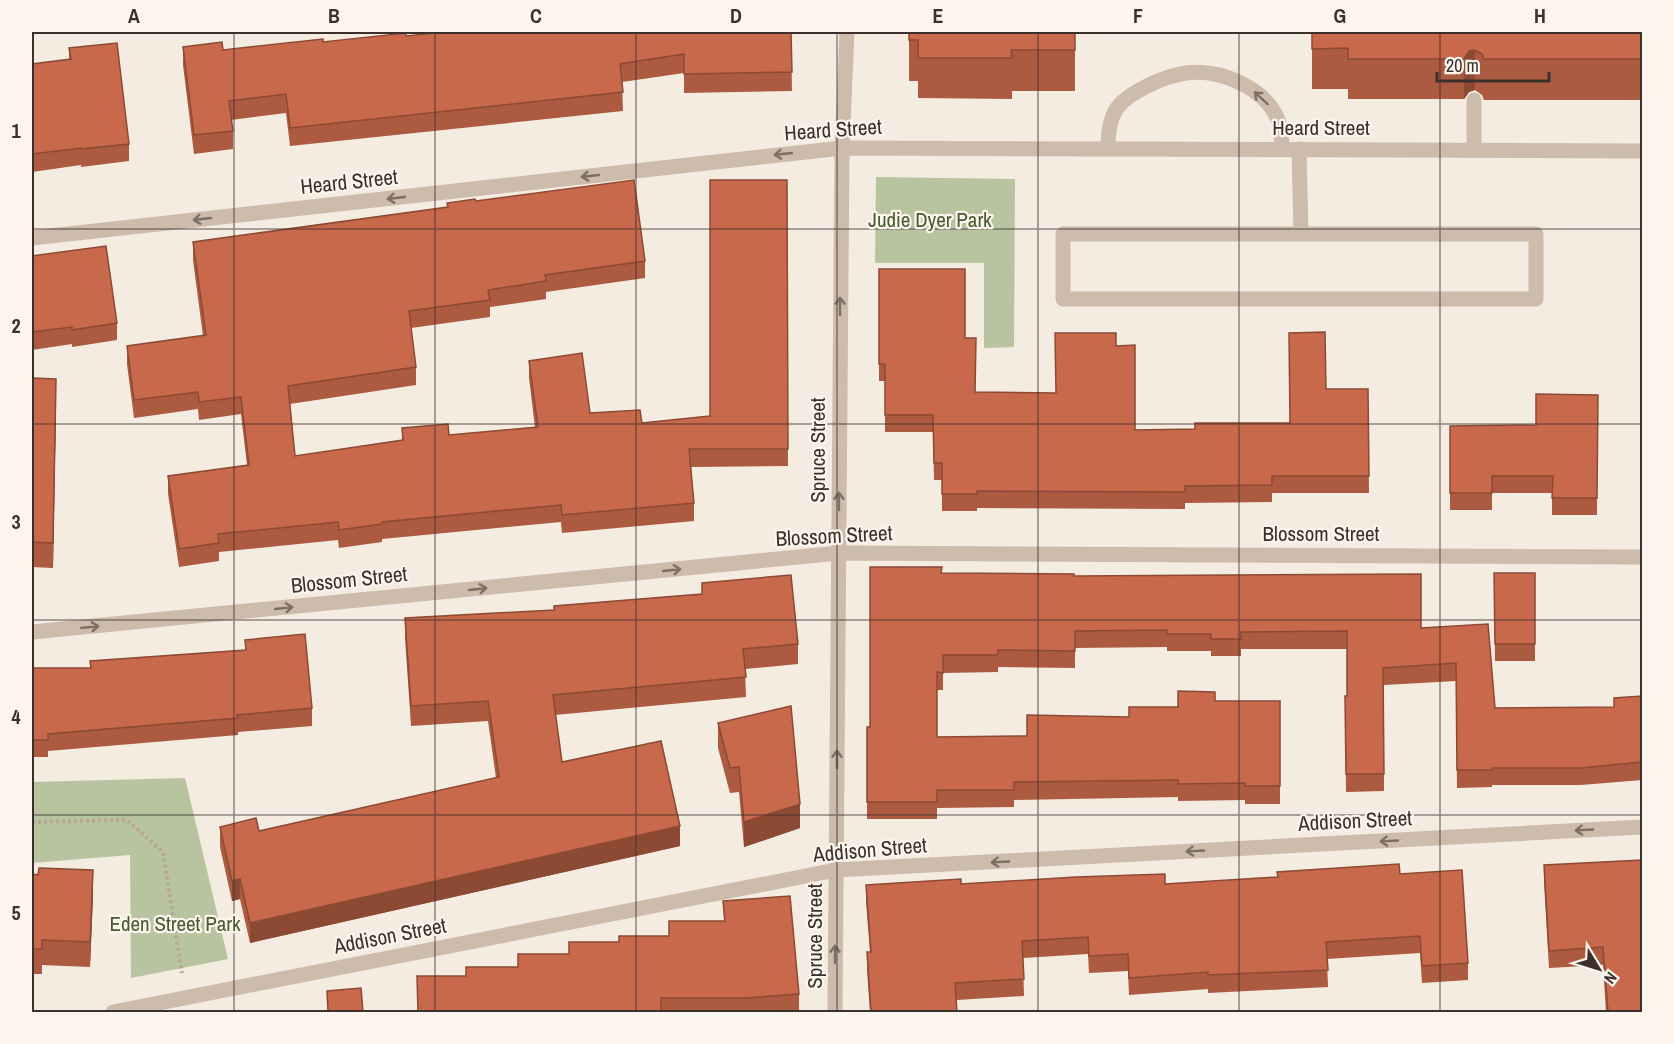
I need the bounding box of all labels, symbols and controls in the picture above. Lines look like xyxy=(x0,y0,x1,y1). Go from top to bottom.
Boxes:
text: A xyxy=(128,2,140,29)
text: B xyxy=(328,2,340,29)
text: C xyxy=(530,2,542,29)
text: D xyxy=(730,2,742,29)
text: E xyxy=(933,2,944,29)
text: F xyxy=(1133,2,1143,29)
text: G xyxy=(1334,2,1346,29)
text: H xyxy=(1534,2,1546,29)
scale bar xyxy=(1437,45,1550,83)
text: 20 m xyxy=(1446,53,1479,78)
one-way arrow xyxy=(1253,91,1268,105)
street label: Heard Street xyxy=(783,112,883,147)
street label: Heard Street xyxy=(1272,113,1370,142)
text: 1 xyxy=(11,117,21,144)
one-way arrow xyxy=(774,149,794,160)
street label: Heard Street xyxy=(299,162,399,201)
one-way arrow xyxy=(580,171,600,182)
one-way arrow xyxy=(386,192,406,203)
park label: Judie Dyer Park xyxy=(868,205,992,234)
one-way arrow xyxy=(193,214,213,225)
one-way arrow xyxy=(834,297,846,317)
text: 2 xyxy=(11,312,21,339)
street label: Spruce Street xyxy=(803,397,832,503)
one-way arrow xyxy=(833,492,845,512)
text: 3 xyxy=(11,508,21,535)
street label: Blossom Street xyxy=(775,518,893,553)
street label: Blossom Street xyxy=(1263,519,1380,548)
street label: Blossom Street xyxy=(289,559,409,600)
one-way arrow xyxy=(661,564,681,575)
one-way arrow xyxy=(467,583,487,594)
one-way arrow xyxy=(273,602,293,613)
one-way arrow xyxy=(79,621,99,632)
text: 4 xyxy=(11,703,21,730)
one-way arrow xyxy=(831,750,843,770)
street label: Addison Street xyxy=(1296,803,1413,838)
one-way arrow xyxy=(1575,825,1595,836)
street label: Addison Street xyxy=(811,830,928,869)
one-way arrow xyxy=(1380,835,1400,846)
one-way arrow xyxy=(1185,846,1205,857)
one-way arrow xyxy=(990,856,1010,867)
street label: Spruce Street xyxy=(800,883,829,989)
text: 5 xyxy=(11,899,21,926)
park label: Eden Street Park xyxy=(109,909,241,938)
street label: Addison Street xyxy=(330,910,449,961)
north arrow xyxy=(1569,939,1629,999)
one-way arrow xyxy=(829,945,841,965)
text: N xyxy=(1599,968,1622,989)

